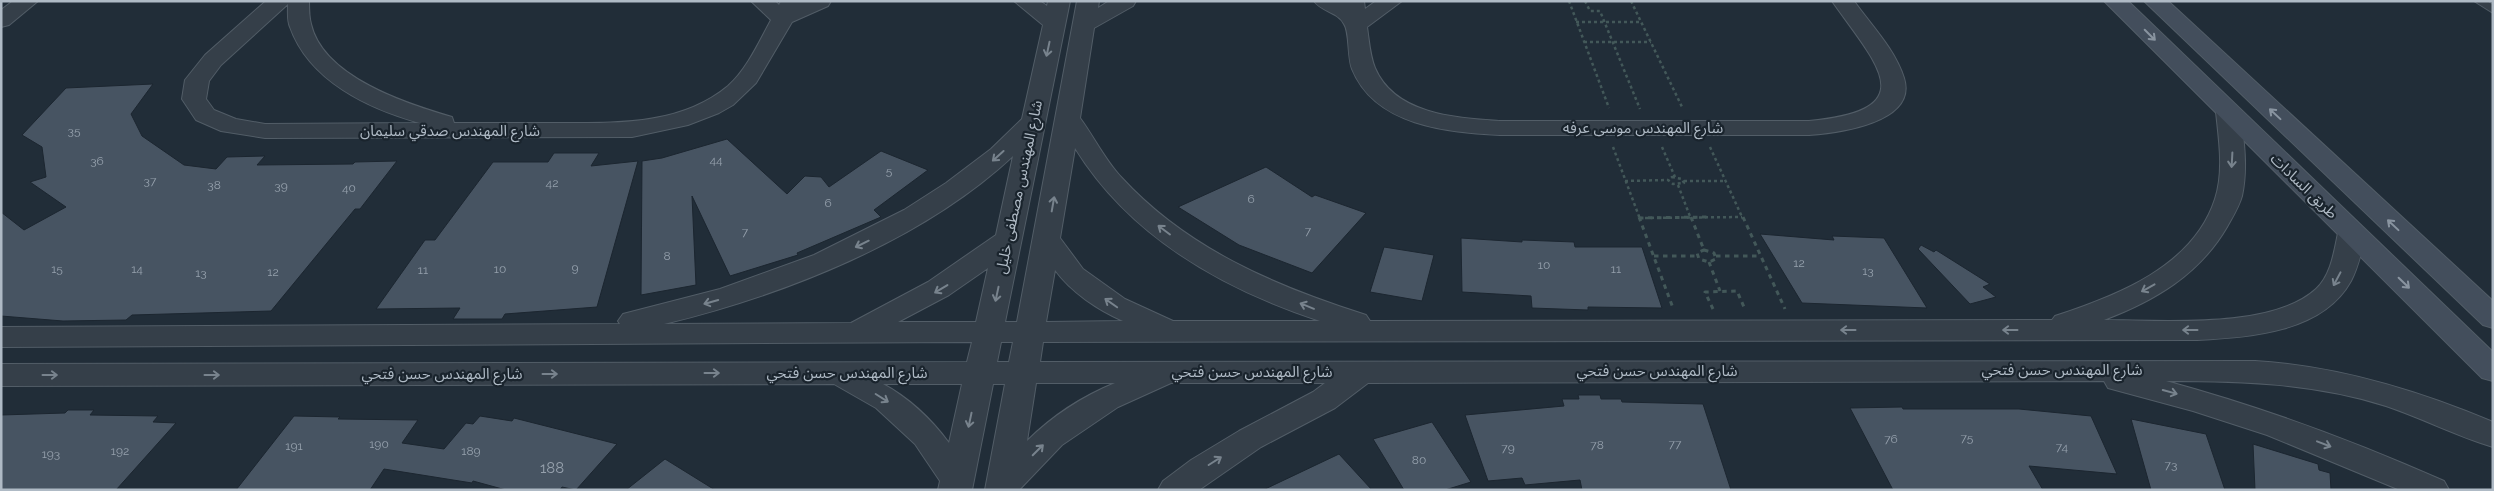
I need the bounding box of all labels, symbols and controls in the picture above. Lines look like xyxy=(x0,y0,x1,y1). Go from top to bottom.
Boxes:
one-way arrow xyxy=(2143,29,2155,41)
one-way arrow xyxy=(1043,40,1052,56)
street label: شارع المهندس مصطفى خليل xyxy=(992,98,1049,276)
one-way arrow xyxy=(2268,108,2281,120)
street label: شارع المهندس موسى عرفه xyxy=(1563,119,1723,140)
street label: شارع المهندس صدقي سليمان xyxy=(360,122,540,143)
house number: 35 xyxy=(68,124,81,138)
one-way arrow xyxy=(992,150,1005,162)
street label: طريق السادات xyxy=(2266,150,2341,223)
one-way arrow xyxy=(2227,152,2236,168)
house number: 44 xyxy=(709,153,723,167)
house number: 36 xyxy=(90,154,104,168)
house number: 5 xyxy=(886,164,893,178)
house number: 37 xyxy=(144,174,157,188)
house number: 42 xyxy=(546,176,558,190)
house number: 38 xyxy=(207,178,221,192)
house number: 39 xyxy=(274,179,288,193)
house number: 40 xyxy=(342,181,356,195)
house number: 6 xyxy=(1247,192,1255,206)
house number: 6 xyxy=(824,196,832,210)
one-way arrow xyxy=(1049,196,1059,212)
one-way arrow xyxy=(2387,219,2400,231)
house number: 7 xyxy=(1305,224,1312,238)
house number: 7 xyxy=(742,225,749,239)
one-way arrow xyxy=(1158,225,1171,236)
one-way arrow xyxy=(855,239,870,249)
house number: 8 xyxy=(663,249,671,263)
house number: 12 xyxy=(1793,256,1805,270)
house number: 10 xyxy=(1538,258,1550,272)
house number: 9 xyxy=(571,261,579,275)
house number: 15 xyxy=(51,262,63,276)
house number: 14 xyxy=(131,262,143,276)
house number: 10 xyxy=(494,262,506,276)
house number: 11 xyxy=(1611,262,1621,276)
house number: 11 xyxy=(418,263,428,277)
house number: 13 xyxy=(1862,264,1874,278)
house number: 12 xyxy=(267,265,279,279)
house number: 13 xyxy=(195,266,207,280)
one-way arrow xyxy=(2332,272,2342,287)
one-way arrow xyxy=(2397,277,2409,289)
one-way arrow xyxy=(2140,283,2155,293)
one-way arrow xyxy=(934,284,948,294)
one-way arrow xyxy=(992,285,1001,301)
one-way arrow xyxy=(703,297,719,307)
one-way arrow xyxy=(1104,298,1118,308)
one-way arrow xyxy=(1299,301,1315,310)
one-way arrow xyxy=(1840,325,1856,335)
one-way arrow xyxy=(2002,325,2018,335)
one-way arrow xyxy=(2182,325,2198,335)
street label: شارع المهندس حسن فتحي xyxy=(1981,361,2143,382)
street label: شارع المهندس حسن فتحي xyxy=(1576,362,1738,383)
street label: شارع المهندس حسن فتحي xyxy=(1171,363,1333,384)
street label: شارع المهندس حسن فتحي xyxy=(766,364,928,385)
street label: شارع المهندس حسن فتحي xyxy=(361,365,523,386)
one-way arrow xyxy=(542,369,558,379)
one-way arrow xyxy=(704,369,720,378)
one-way arrow xyxy=(42,370,58,380)
one-way arrow xyxy=(204,370,220,380)
one-way arrow xyxy=(2161,388,2177,398)
one-way arrow xyxy=(874,393,888,403)
one-way arrow xyxy=(965,412,974,428)
house number: 75 xyxy=(1961,431,1974,445)
house number: 76 xyxy=(1884,432,1898,446)
house number: 190 xyxy=(369,437,389,451)
house number: 77 xyxy=(1669,437,1682,451)
house number: 78 xyxy=(1590,438,1604,452)
house number: 191 xyxy=(285,439,303,453)
house number: 74 xyxy=(2056,440,2069,454)
one-way arrow xyxy=(2316,440,2331,449)
house number: 79 xyxy=(1501,441,1515,455)
house number: 192 xyxy=(111,444,129,458)
house number: 189 xyxy=(461,444,481,458)
one-way arrow xyxy=(1032,444,1044,456)
house number: 193 xyxy=(42,447,60,461)
house number: 80 xyxy=(1412,453,1426,467)
one-way arrow xyxy=(1207,456,1221,466)
house number: 73 xyxy=(2165,458,2177,472)
house number: 188 xyxy=(540,459,564,477)

